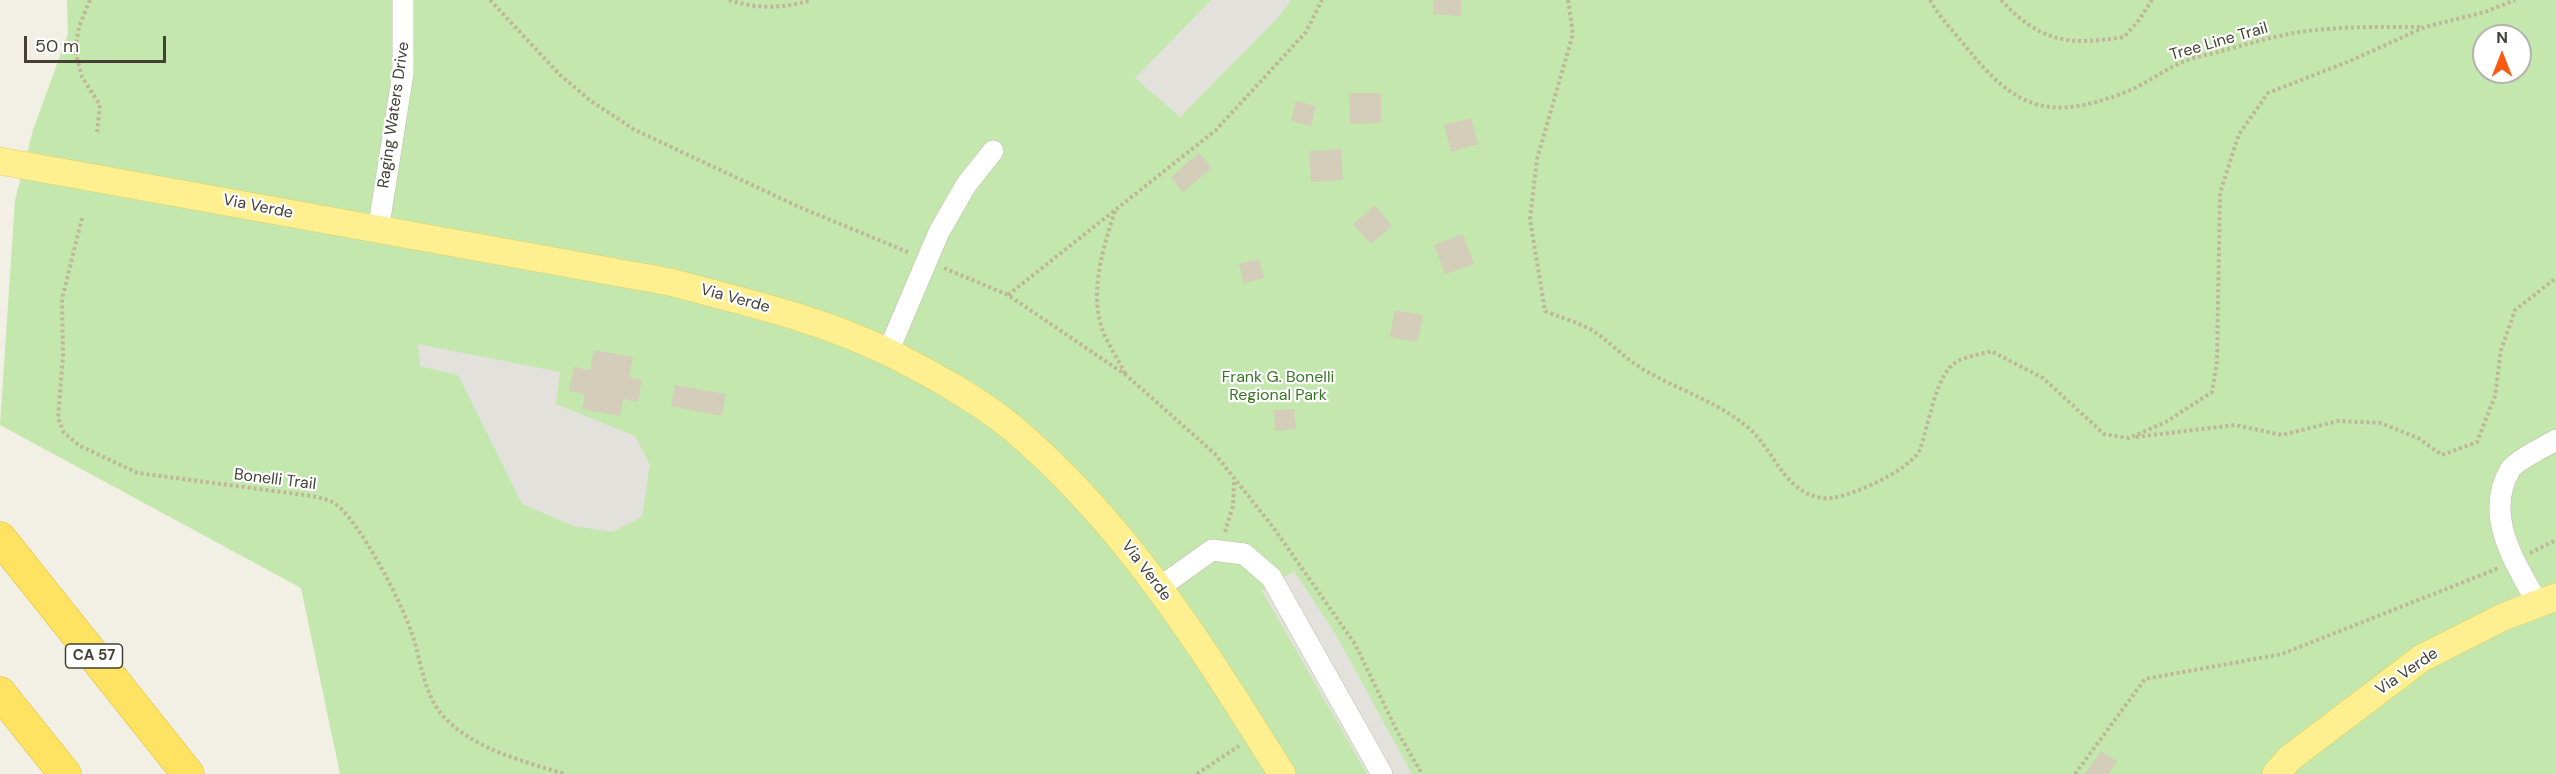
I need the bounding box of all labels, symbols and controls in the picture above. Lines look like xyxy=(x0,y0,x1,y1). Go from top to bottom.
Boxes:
street label: Tree Line Trail xyxy=(2168,19,2270,65)
scale bar xyxy=(27,24,170,62)
north arrow xyxy=(2472,24,2532,84)
text: N xyxy=(2496,27,2508,48)
text: 50 m xyxy=(35,34,79,58)
street label: Raging Waters Drive xyxy=(374,41,414,189)
street label: Via Verde xyxy=(221,191,295,223)
street label: Via Verde xyxy=(698,281,772,317)
park label: Frank G. Bonelli Regional Park xyxy=(1222,368,1334,406)
street label: Bonelli Trail xyxy=(233,465,317,495)
street label: Via Verde xyxy=(1117,537,1175,605)
road number: CA 57 xyxy=(66,644,122,668)
street label: Via Verde xyxy=(2372,644,2442,700)

